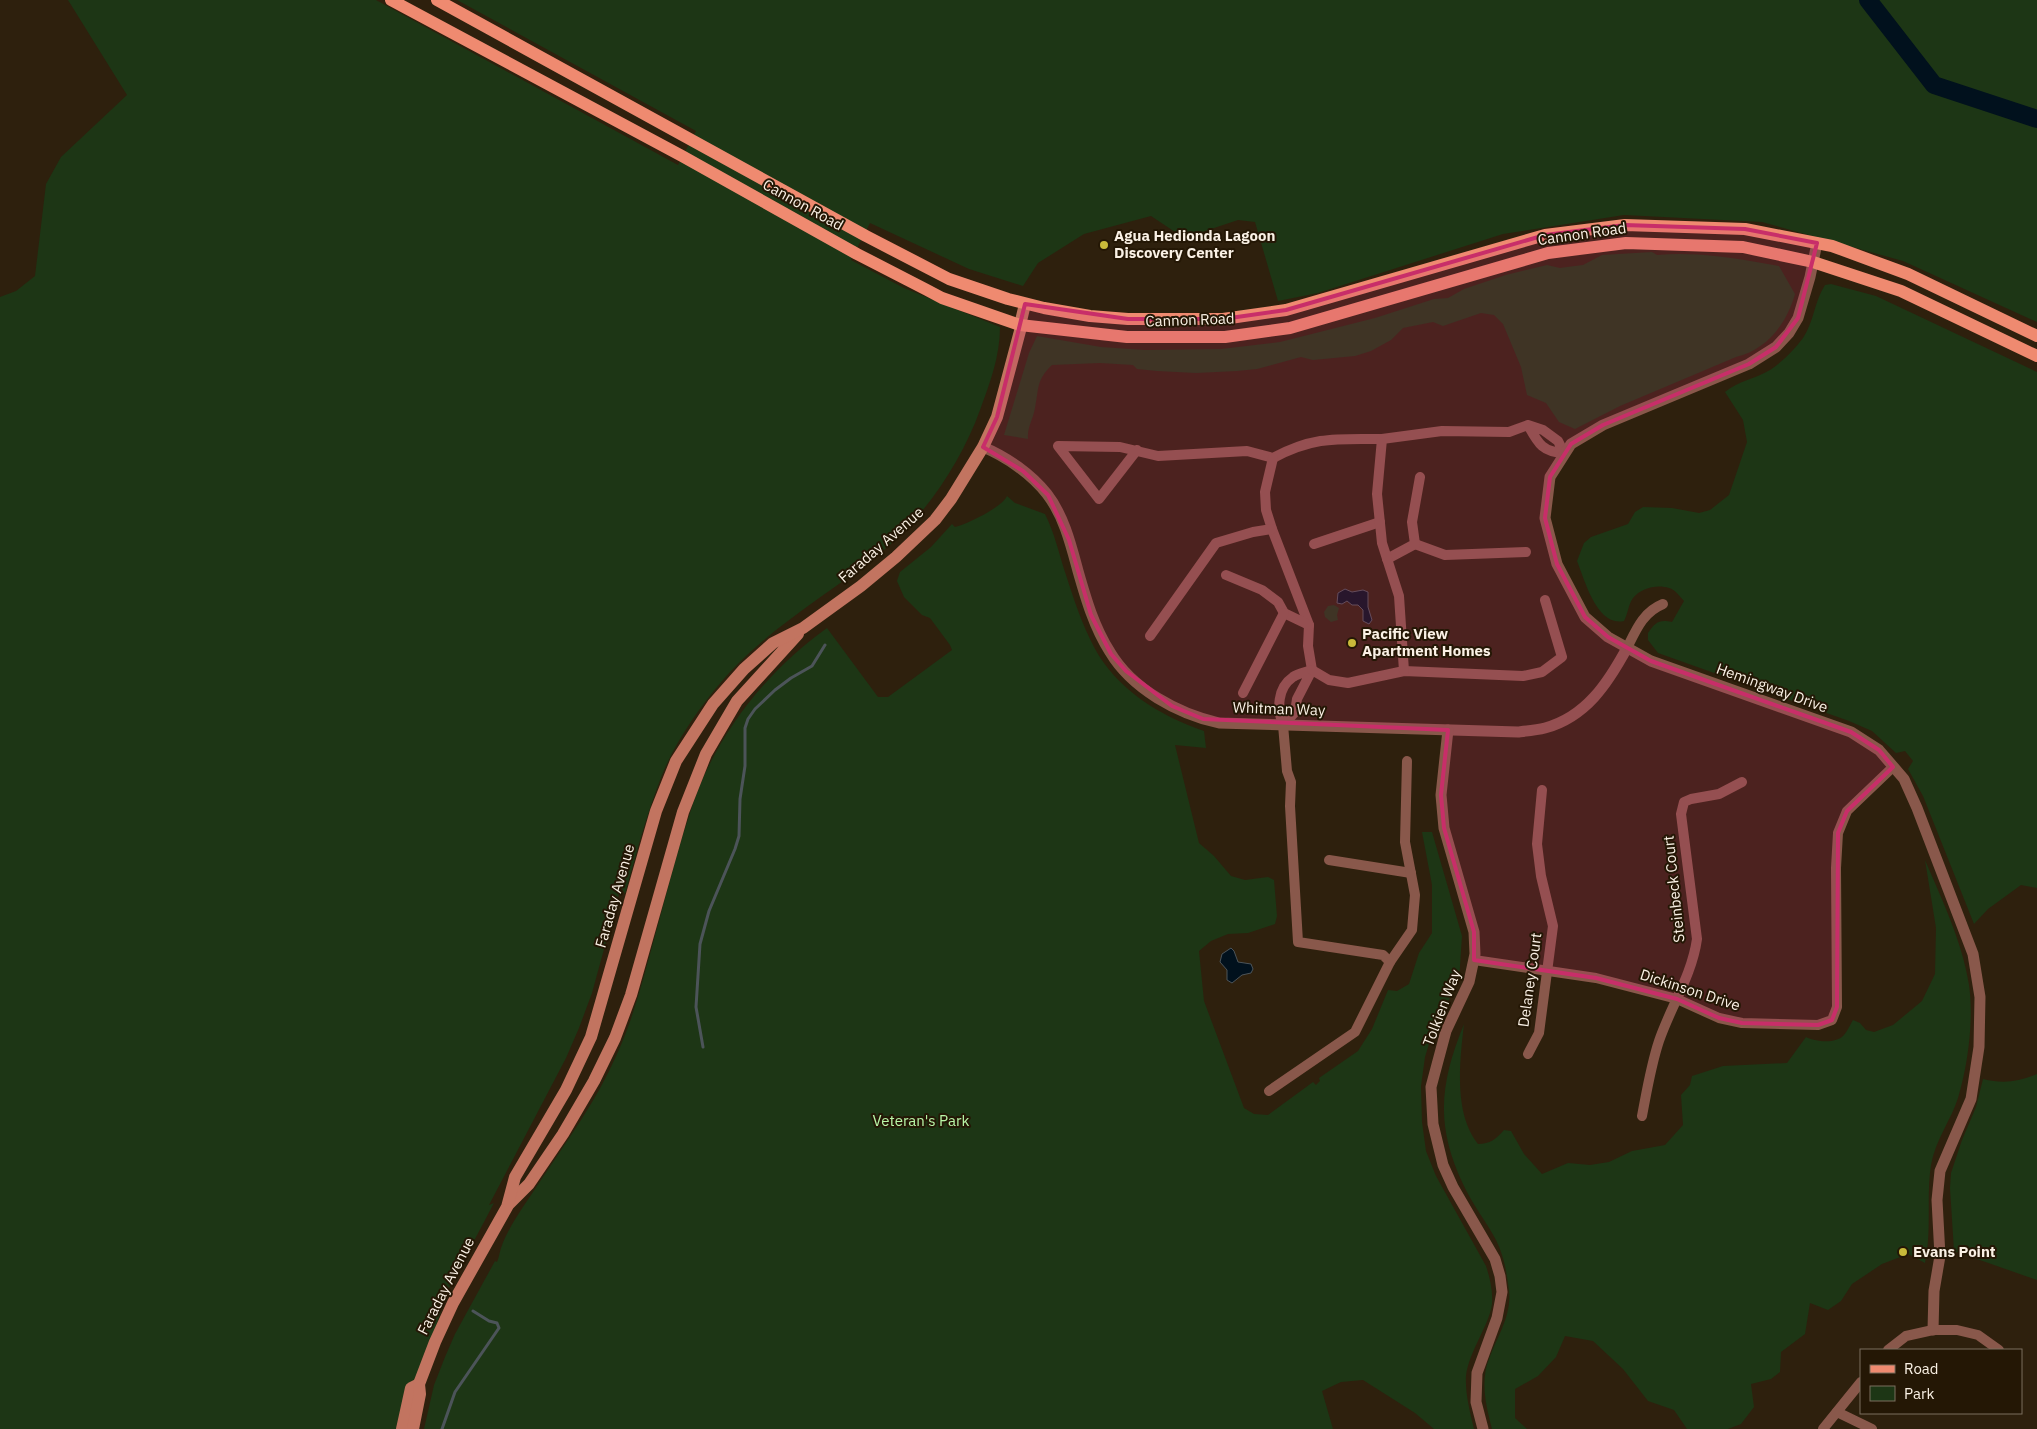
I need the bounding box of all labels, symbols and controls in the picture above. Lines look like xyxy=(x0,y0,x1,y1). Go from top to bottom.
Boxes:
street label: Cannon Road xyxy=(760,175,847,235)
street label: Cannon Road xyxy=(1536,218,1627,249)
place label: Agua Hedionda Lagoon Discovery Center xyxy=(1114,226,1275,262)
marker: Agua Hedionda Lagoon Discovery Center xyxy=(1098,239,1110,251)
street label: Cannon Road xyxy=(1145,308,1235,331)
street label: Faraday Avenue xyxy=(834,502,927,587)
place label: Pacific View Apartment Homes xyxy=(1362,624,1491,660)
marker: Pacific View Apartment Homes xyxy=(1346,637,1358,649)
street label: Hemingway Drive xyxy=(1714,659,1831,717)
street label: Whitman Way xyxy=(1232,697,1326,720)
street label: Steinbeck Court xyxy=(1658,835,1689,943)
street label: Faraday Avenue xyxy=(591,842,638,950)
street label: Delaney Court xyxy=(1513,931,1546,1028)
street label: Dickinson Drive xyxy=(1638,964,1743,1015)
street label: Tolkien Way xyxy=(1418,966,1465,1049)
park label: Veteran's Park xyxy=(873,1111,970,1130)
street label: Faraday Avenue xyxy=(413,1234,478,1338)
place label: Evans Point xyxy=(1913,1242,1996,1261)
marker: Evans Point xyxy=(1897,1246,1909,1258)
legend xyxy=(1860,1349,2022,1414)
text: Road xyxy=(1904,1359,1939,1378)
text: Park xyxy=(1904,1384,1934,1403)

